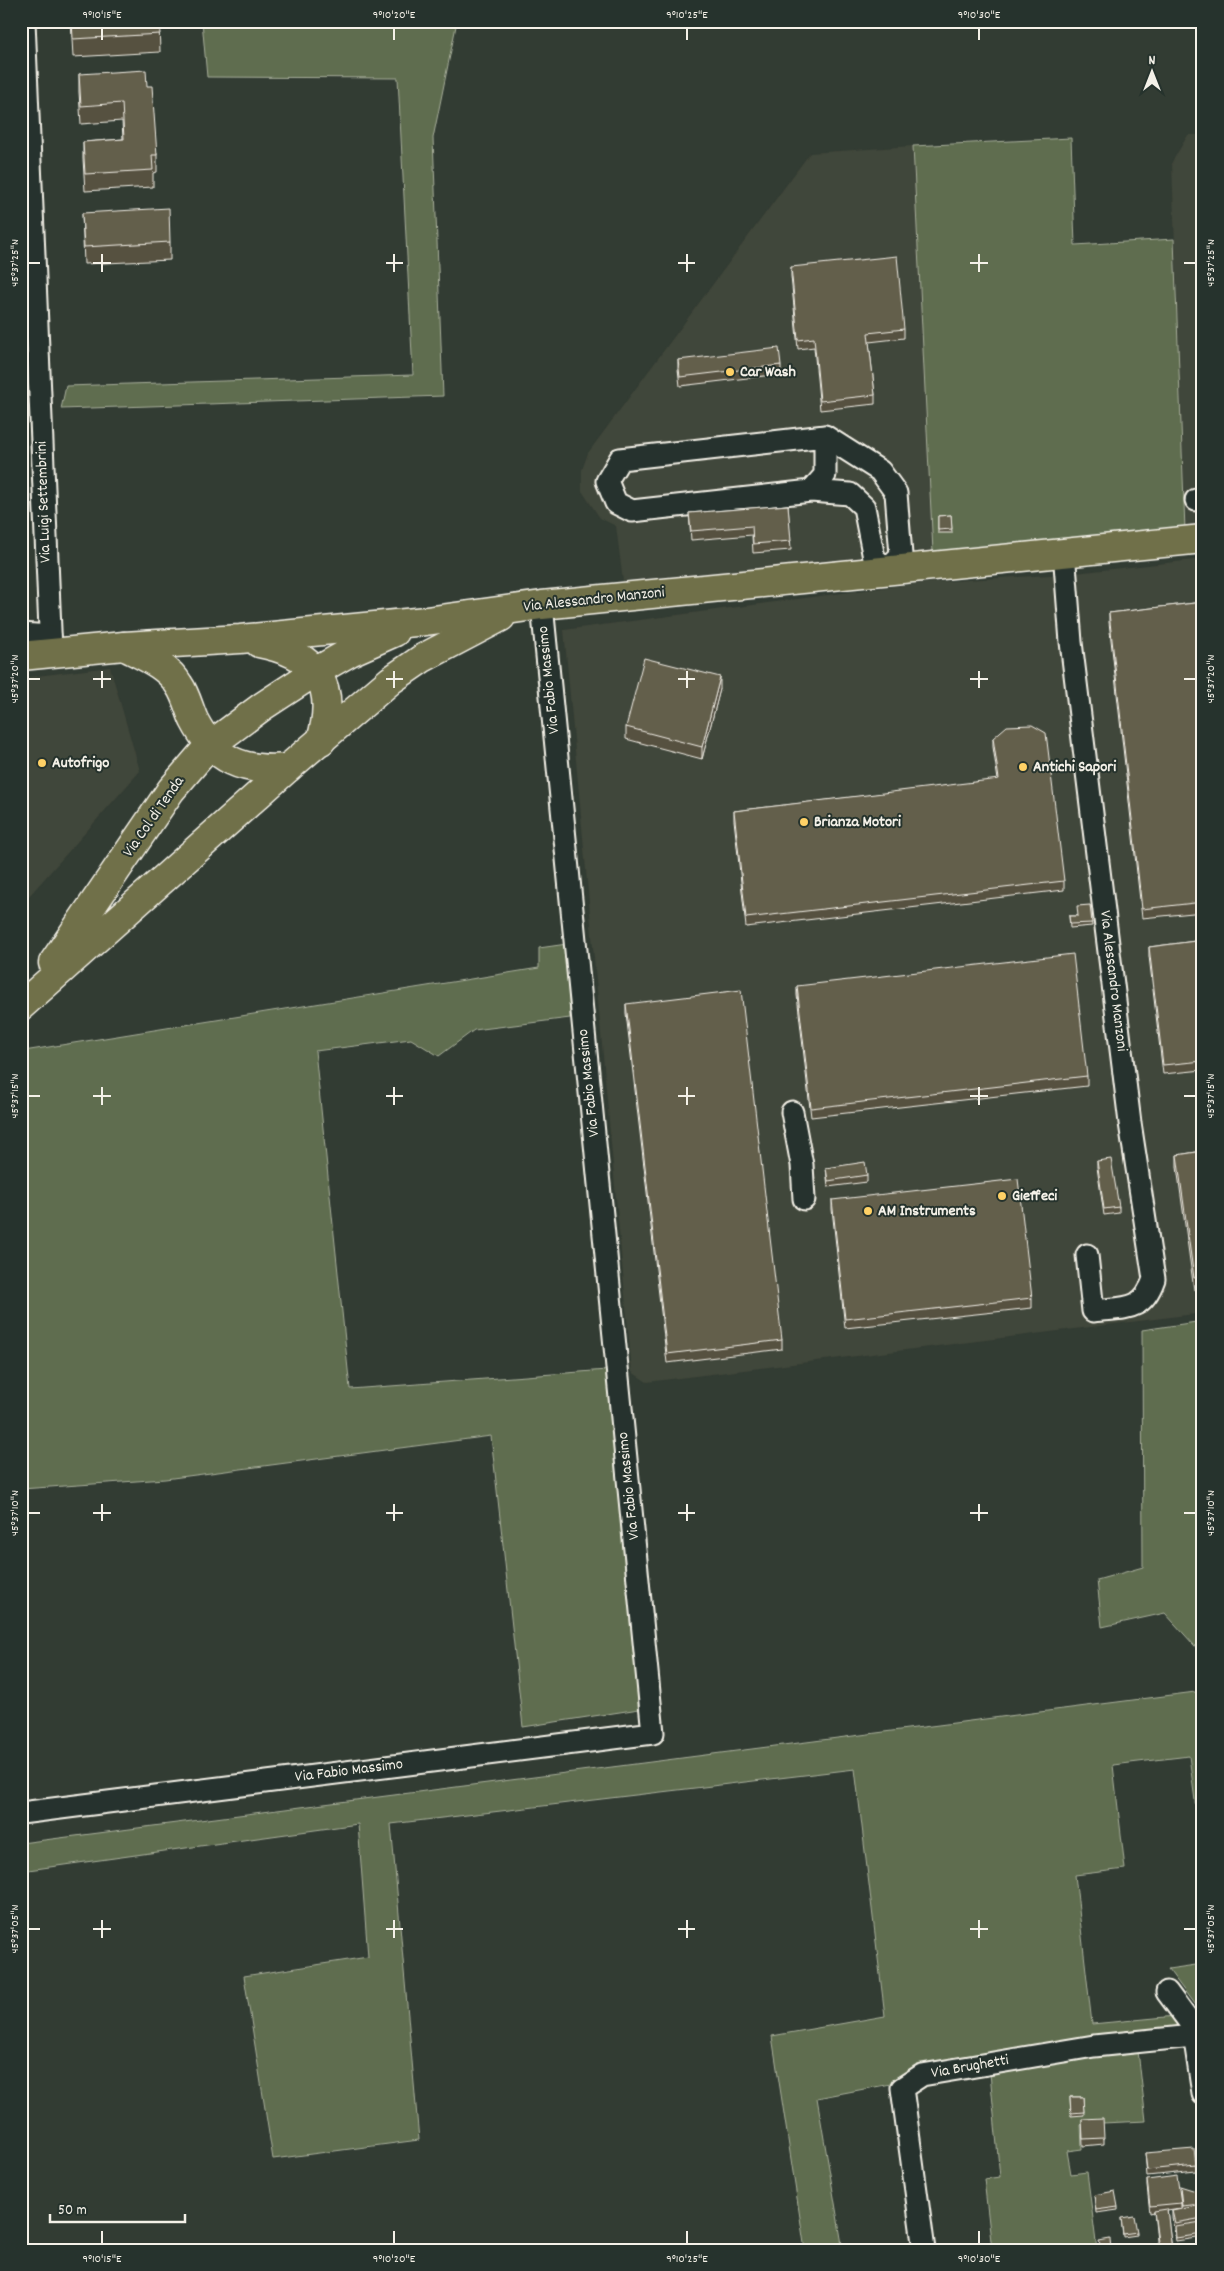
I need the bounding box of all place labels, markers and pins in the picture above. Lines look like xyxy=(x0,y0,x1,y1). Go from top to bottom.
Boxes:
place label: Car Wash xyxy=(740,361,796,384)
marker: Car Wash xyxy=(724,366,736,378)
place label: Autofrigo xyxy=(52,752,109,775)
place label: Antichi Sapori xyxy=(1033,756,1116,779)
marker: Autofrigo xyxy=(36,757,48,769)
marker: Antichi Sapori xyxy=(1017,761,1029,773)
place label: Brianza Motori xyxy=(814,811,901,834)
marker: Brianza Motori xyxy=(798,816,810,828)
place label: Gieffeci xyxy=(1012,1185,1057,1208)
marker: Gieffeci xyxy=(996,1190,1008,1202)
place label: AM Instruments xyxy=(878,1200,976,1223)
marker: AM Instruments xyxy=(862,1205,874,1217)

